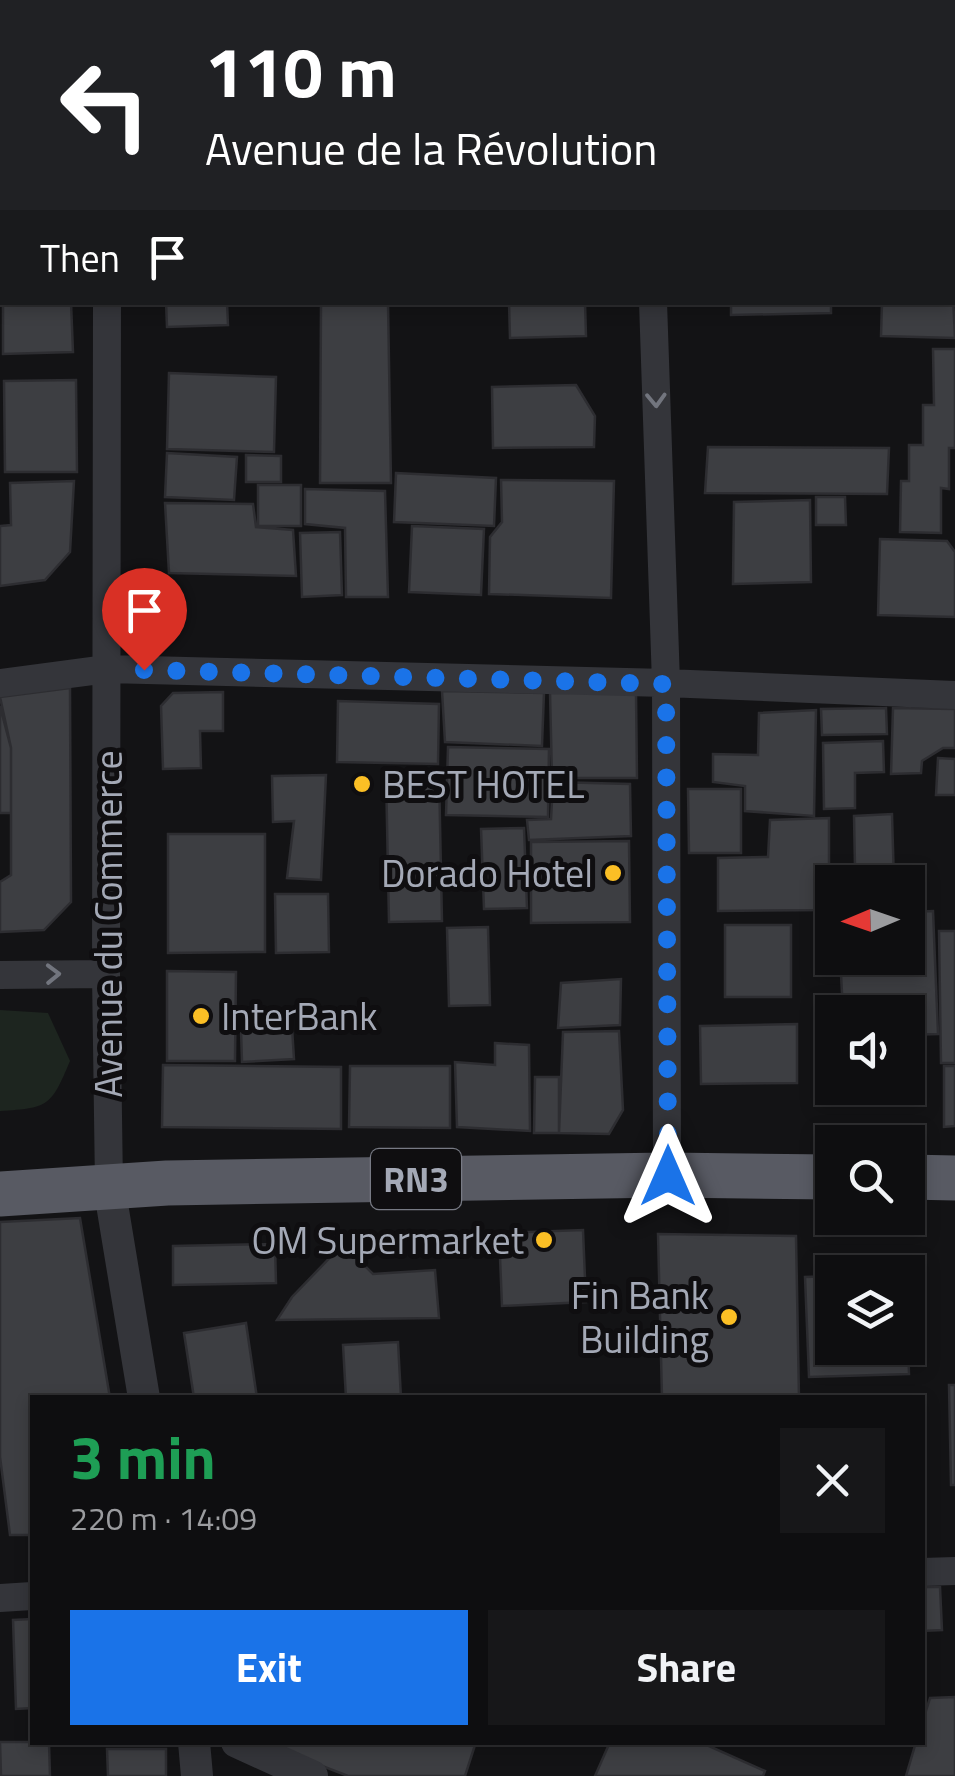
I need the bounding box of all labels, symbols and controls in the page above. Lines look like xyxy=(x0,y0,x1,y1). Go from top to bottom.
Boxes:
text: 110 m xyxy=(205,18,397,124)
icon: left xyxy=(40,40,170,170)
text: Avenue de la Révolution xyxy=(205,114,657,182)
text: Then xyxy=(40,229,120,287)
icon: arrive xyxy=(140,230,195,285)
one-way arrow xyxy=(645,392,666,408)
pin xyxy=(102,568,187,671)
icon: arrive xyxy=(117,583,172,638)
street label: Avenue du Commerce xyxy=(79,750,137,1098)
place label: BEST HOTEL xyxy=(382,755,584,813)
marker: BEST HOTEL xyxy=(351,773,373,795)
place label: Dorado Hotel xyxy=(381,844,593,902)
marker: Dorado Hotel xyxy=(602,862,624,884)
north arrow xyxy=(815,865,925,975)
map controls xyxy=(815,865,925,1365)
one-way arrow xyxy=(46,963,61,985)
place label: InterBank xyxy=(221,987,377,1045)
button: sound xyxy=(815,995,925,1105)
marker: InterBank xyxy=(190,1005,212,1027)
position arrow xyxy=(616,1124,720,1228)
button: search xyxy=(815,1125,925,1235)
road number: RN3 xyxy=(371,1149,461,1209)
place label: OM Supermarket xyxy=(251,1211,524,1269)
marker: OM Supermarket xyxy=(533,1229,555,1251)
button: layers xyxy=(815,1255,925,1365)
place label: Fin Bank Building xyxy=(571,1266,709,1368)
marker: Fin Bank Building xyxy=(718,1306,740,1328)
text: 3 min xyxy=(70,1411,216,1502)
button: close xyxy=(780,1428,885,1533)
text: 220 m · 14:09 xyxy=(70,1494,257,1542)
button: Exit xyxy=(70,1610,468,1725)
button: Share xyxy=(488,1610,885,1725)

